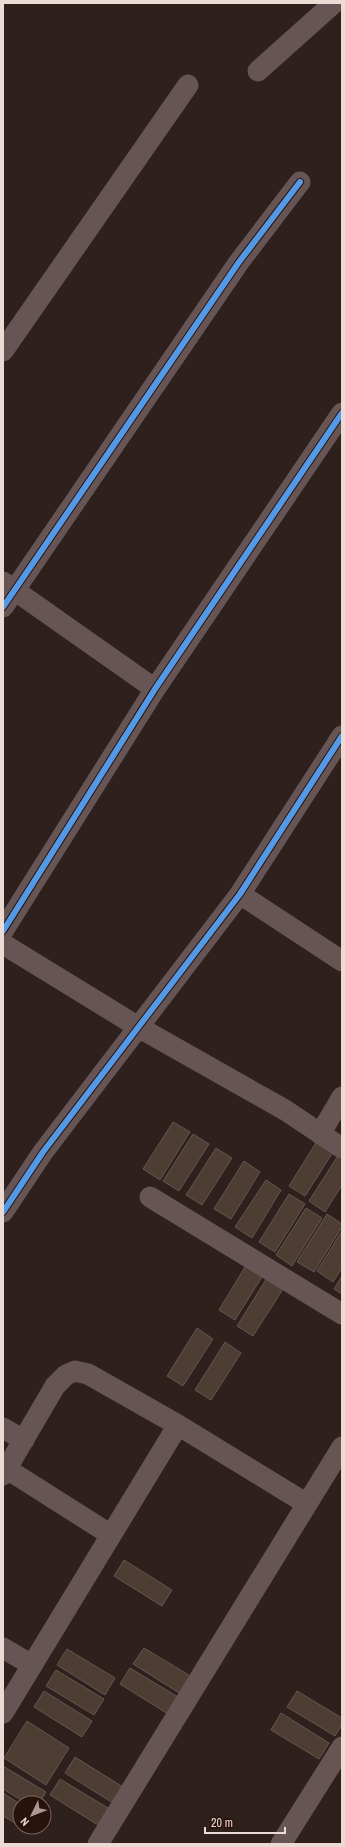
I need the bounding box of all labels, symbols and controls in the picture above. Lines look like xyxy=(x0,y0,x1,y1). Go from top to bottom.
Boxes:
north arrow xyxy=(12,1795,52,1835)
scale bar xyxy=(205,1809,285,1835)
text: N xyxy=(17,1815,32,1829)
text: 20 m xyxy=(211,1815,233,1831)

